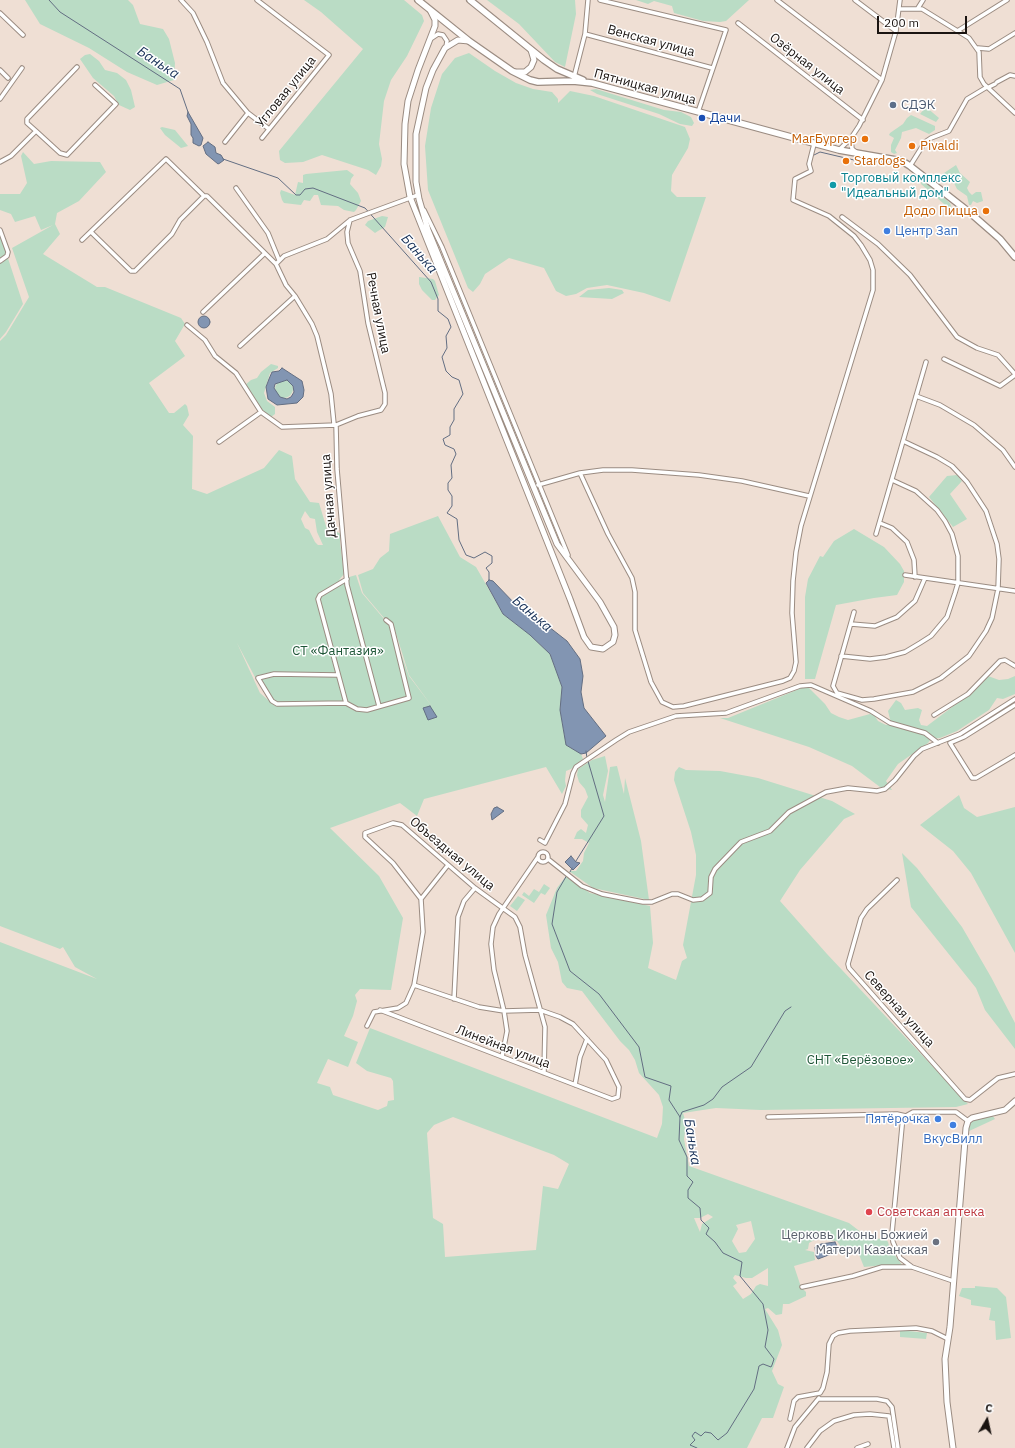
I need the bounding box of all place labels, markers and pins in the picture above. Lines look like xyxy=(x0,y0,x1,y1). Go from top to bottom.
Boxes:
place label: СДЭК xyxy=(901,97,935,113)
marker: СДЭК xyxy=(888,100,898,110)
place label: Дачи xyxy=(710,110,741,126)
marker: Дачи xyxy=(697,113,707,123)
place label: МагБургер xyxy=(792,131,857,147)
marker: МагБургер xyxy=(860,134,870,144)
place label: Pivaldi xyxy=(920,138,959,154)
marker: Pivaldi xyxy=(907,141,917,151)
place label: Stardogs xyxy=(854,153,906,169)
marker: Stardogs xyxy=(841,156,851,166)
place label: Торговый комплекс "Идеальный дом" xyxy=(841,170,961,201)
marker: Торговый комплекс "Идеальный дом" xyxy=(828,180,838,190)
place label: Додо Пицца xyxy=(904,203,978,219)
marker: Додо Пицца xyxy=(981,206,991,216)
place label: Центр Зап xyxy=(895,223,958,239)
marker: Центр Зап xyxy=(882,226,892,236)
place label: Пятёрочка xyxy=(865,1111,930,1127)
marker: Пятёрочка xyxy=(933,1114,943,1124)
marker: ВкусВилл xyxy=(948,1120,958,1130)
place label: ВкусВилл xyxy=(923,1131,983,1147)
place label: Советская аптека xyxy=(877,1204,985,1220)
marker: Советская аптека xyxy=(864,1207,874,1217)
place label: Церковь Иконы Божией Матери Казанская xyxy=(781,1227,928,1258)
marker: Церковь Иконы Божией Матери Казанская xyxy=(931,1237,941,1247)

